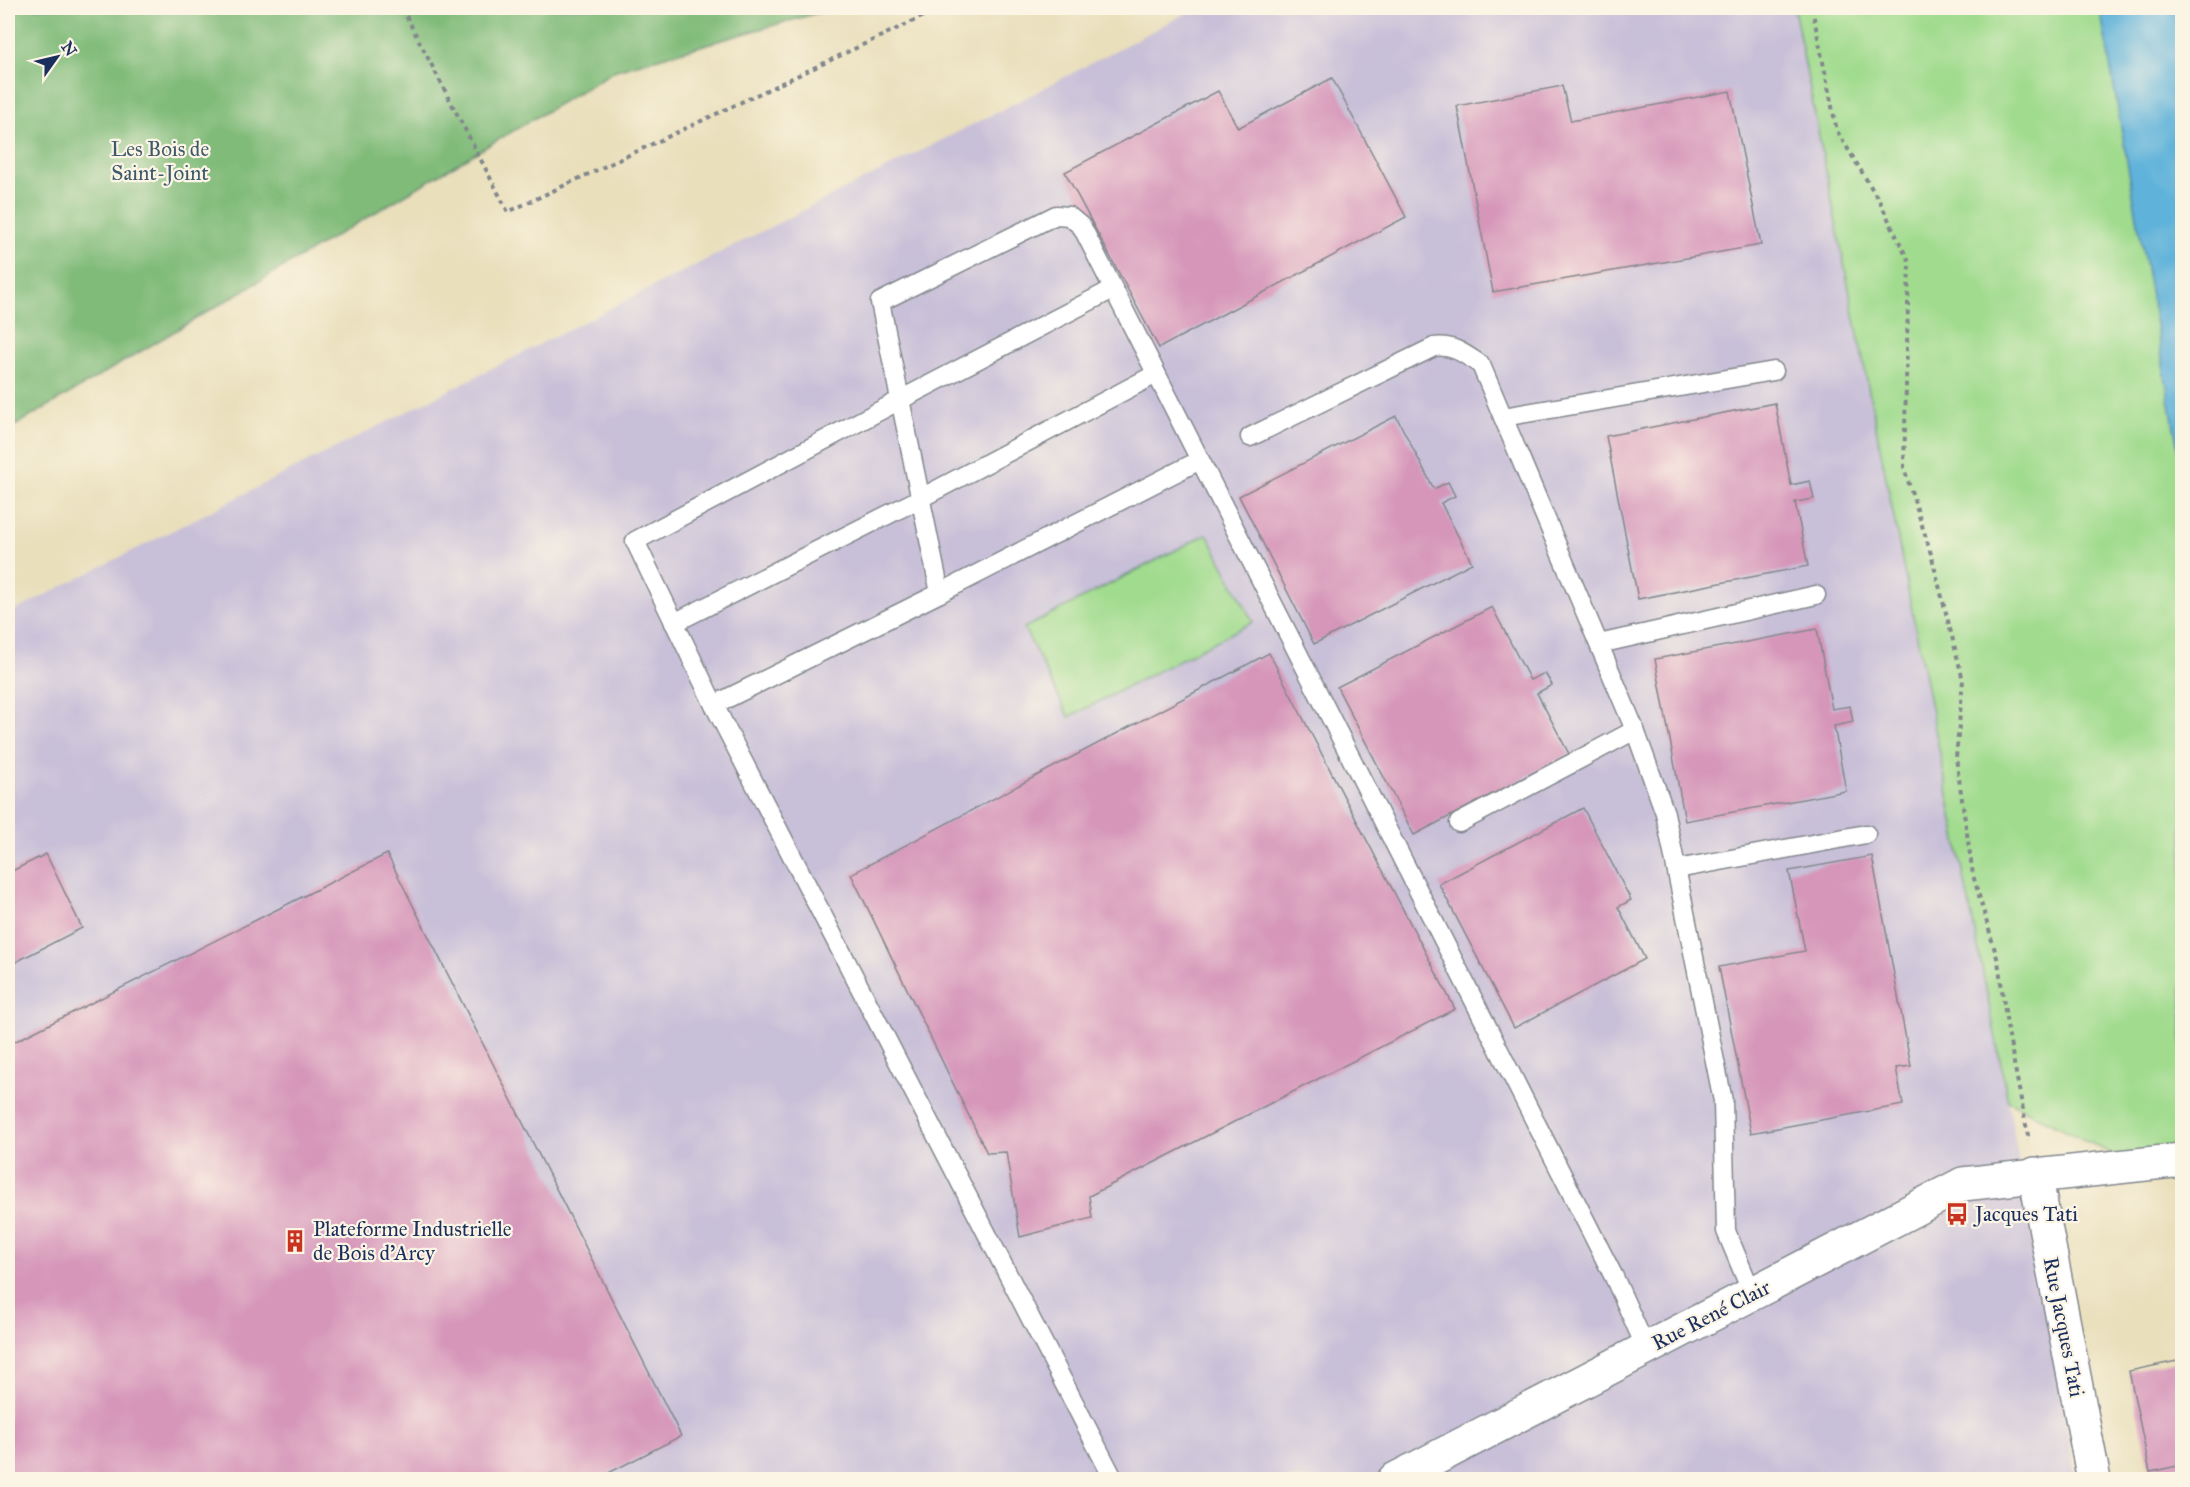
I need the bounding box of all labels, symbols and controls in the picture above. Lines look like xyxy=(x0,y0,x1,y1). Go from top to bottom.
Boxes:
north arrow xyxy=(27,27,87,87)
text: N xyxy=(57,38,81,60)
park label: Les Bois de Saint-Joint xyxy=(111,136,209,186)
bus stop icon: Jacques Tati xyxy=(1944,1201,1970,1227)
place label: Jacques Tati xyxy=(1973,1201,2078,1227)
place label: Plateforme Industrielle de Bois d'Arcy xyxy=(313,1216,512,1266)
building icon: Plateforme Industrielle de Bois d'Arcy xyxy=(282,1228,308,1254)
street label: Rue Jacques Tati xyxy=(2038,1255,2090,1399)
street label: Rue René Clair xyxy=(1647,1274,1775,1356)

